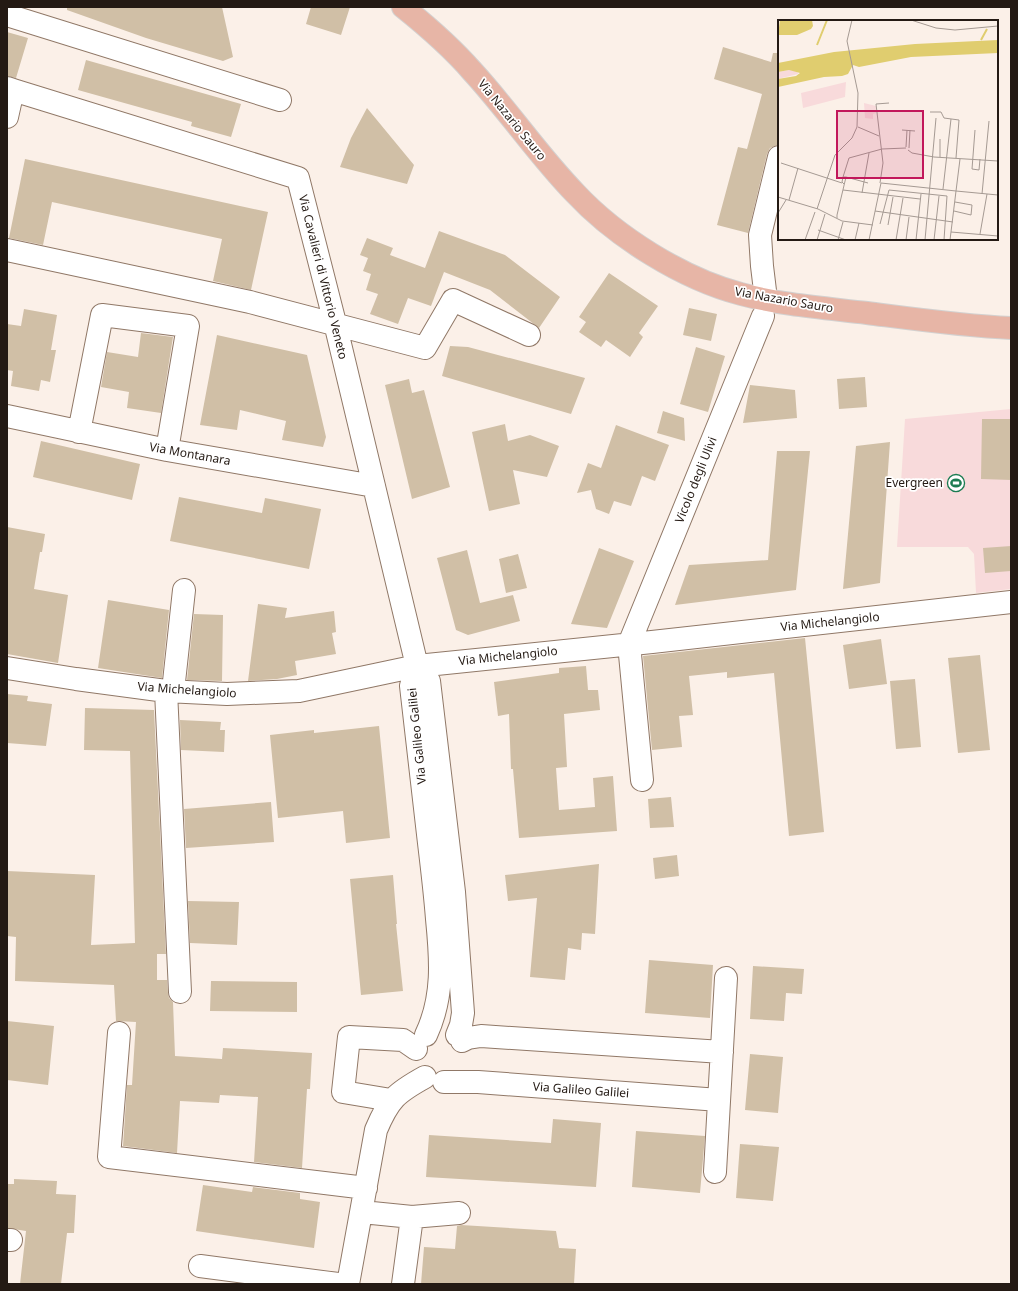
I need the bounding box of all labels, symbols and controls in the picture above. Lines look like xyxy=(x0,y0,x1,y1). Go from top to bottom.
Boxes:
inset map xyxy=(778,20,998,240)
street label: Via Nazario Sauro xyxy=(474,76,550,164)
street label: Via Cavalieri di Vittorio Veneto xyxy=(295,193,352,361)
street label: Via Nazario Sauro xyxy=(734,282,835,317)
street label: Vicolo degli Ulivi xyxy=(670,434,721,526)
street label: Via Montanara xyxy=(148,438,232,469)
sports icon: Evergreen xyxy=(946,473,966,493)
place label: Evergreen xyxy=(886,474,943,491)
street label: Via Michelangiolo xyxy=(780,608,880,635)
street label: Via Michelangiolo xyxy=(458,642,558,669)
street label: Via Michelangiolo xyxy=(137,678,237,701)
street label: Via Galileo Galilei xyxy=(403,687,430,785)
street label: Via Galileo Galilei xyxy=(532,1078,630,1101)

